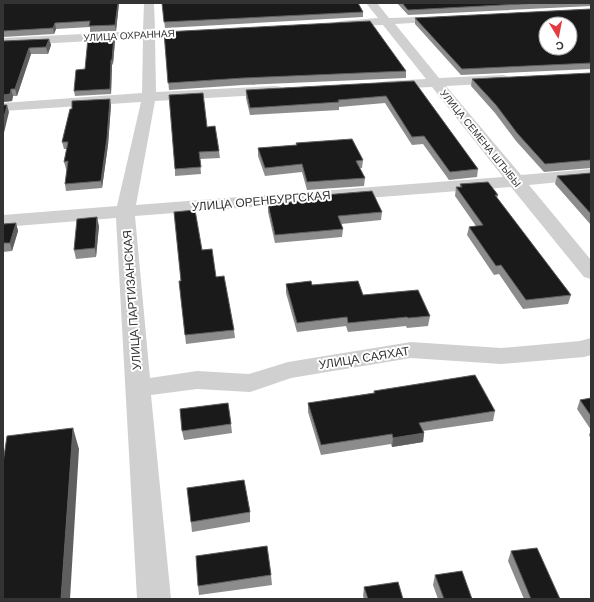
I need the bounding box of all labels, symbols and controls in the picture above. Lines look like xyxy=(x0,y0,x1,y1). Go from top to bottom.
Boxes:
north arrow xyxy=(538,16,578,56)
street label: УЛИЦА ОХРАННАЯ xyxy=(83,28,175,43)
text: С xyxy=(555,39,565,52)
street label: УЛИЦА СЕМЕНА ШТЫБЫ xyxy=(438,88,523,189)
street label: УЛИЦА ОРЕНБУРГСКАЯ xyxy=(191,188,331,214)
street label: УЛИЦА ПАРТИЗАНСКАЯ xyxy=(120,230,144,370)
street label: УЛИЦА САЯХАТ xyxy=(318,344,411,372)

